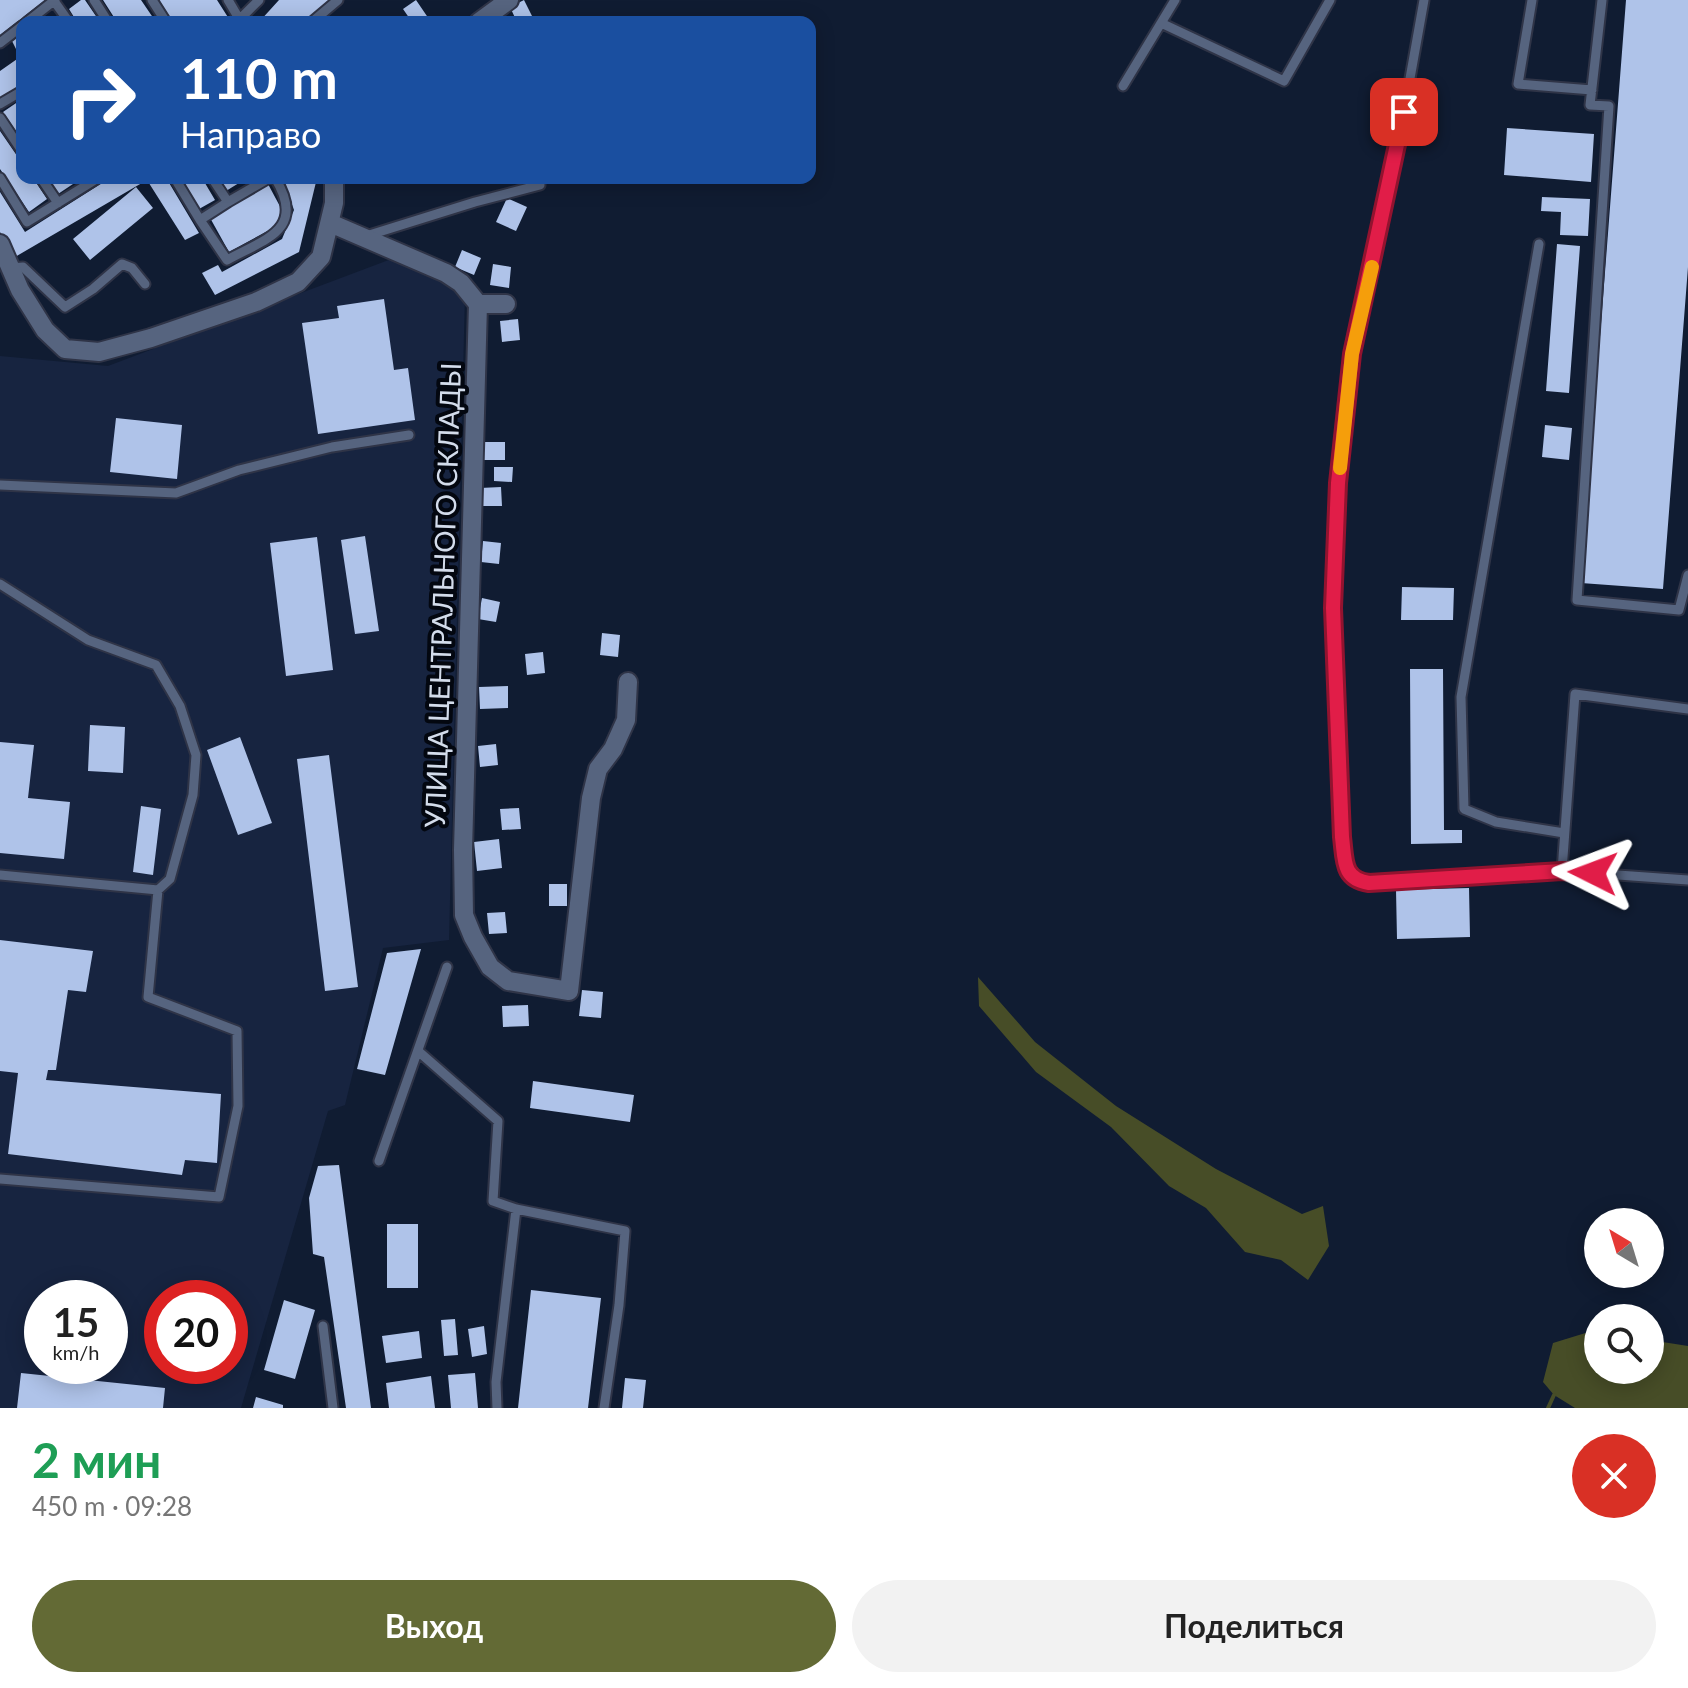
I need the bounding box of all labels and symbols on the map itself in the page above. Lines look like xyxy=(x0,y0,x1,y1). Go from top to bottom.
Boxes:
pin xyxy=(1370,78,1438,146)
street label: УЛИЦА ЦЕНТРАЛЬНОГО СКЛАДЫ xyxy=(417,362,467,828)
position arrow xyxy=(1551,831,1635,915)
north arrow xyxy=(1584,1208,1664,1288)
speed limit sign: 20 xyxy=(144,1280,248,1384)

